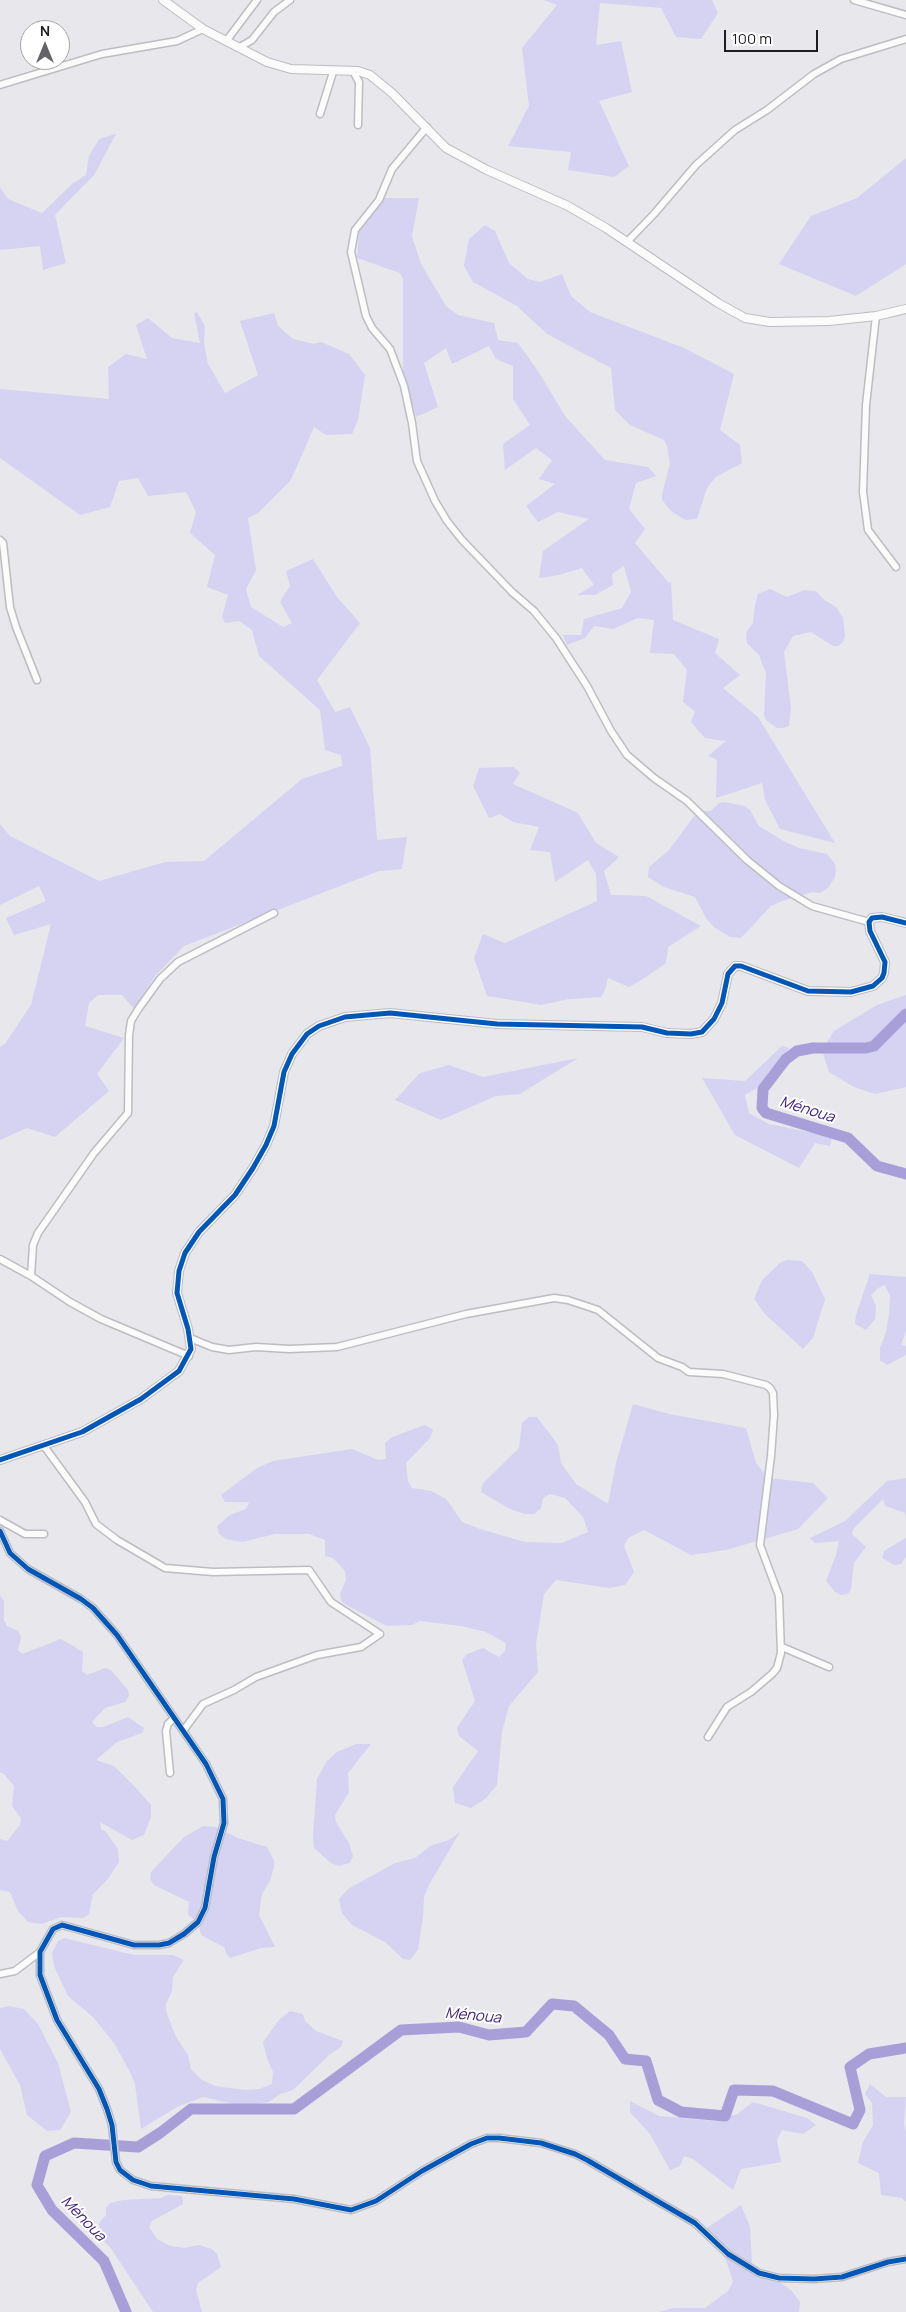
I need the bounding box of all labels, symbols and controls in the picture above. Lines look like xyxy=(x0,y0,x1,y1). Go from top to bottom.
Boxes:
north arrow xyxy=(20,20,70,70)
scale bar xyxy=(726,20,820,52)
text: N xyxy=(40,21,50,40)
text: 100 m xyxy=(732,28,772,49)
water label: Ménoua xyxy=(778,1093,836,1127)
water label: Ménoua xyxy=(444,2005,502,2027)
water label: Ménoua xyxy=(57,2193,109,2245)

